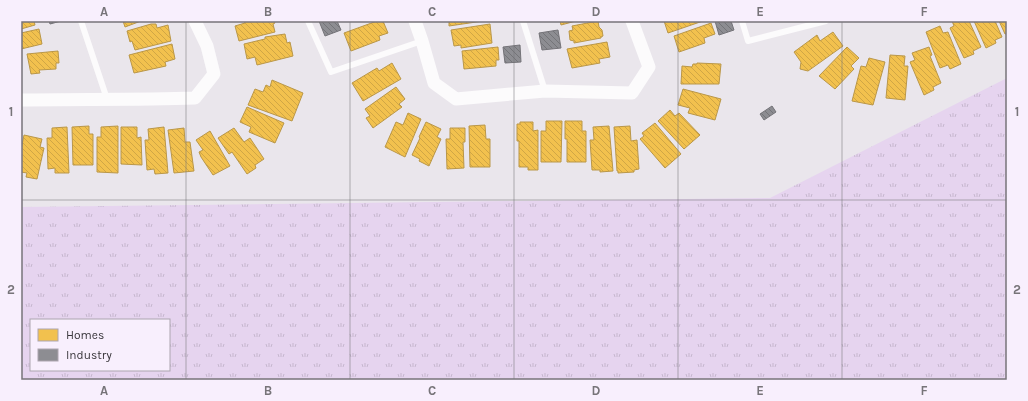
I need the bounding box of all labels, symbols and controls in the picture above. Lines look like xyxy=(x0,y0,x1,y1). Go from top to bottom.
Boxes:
text: A xyxy=(100,4,108,19)
text: B xyxy=(264,4,272,19)
text: C xyxy=(428,4,436,19)
text: D xyxy=(592,4,601,19)
text: E xyxy=(756,4,764,19)
text: F xyxy=(920,4,928,19)
text: 1 xyxy=(9,104,13,119)
text: 1 xyxy=(1015,104,1019,119)
text: 2 xyxy=(7,282,15,297)
text: 2 xyxy=(1013,282,1021,297)
legend xyxy=(30,319,170,371)
text: Homes xyxy=(66,328,104,342)
text: Industry xyxy=(66,348,112,362)
text: A xyxy=(100,383,108,398)
text: B xyxy=(264,383,272,398)
text: C xyxy=(428,383,436,398)
text: D xyxy=(592,383,601,398)
text: E xyxy=(756,383,764,398)
text: F xyxy=(920,383,928,398)

